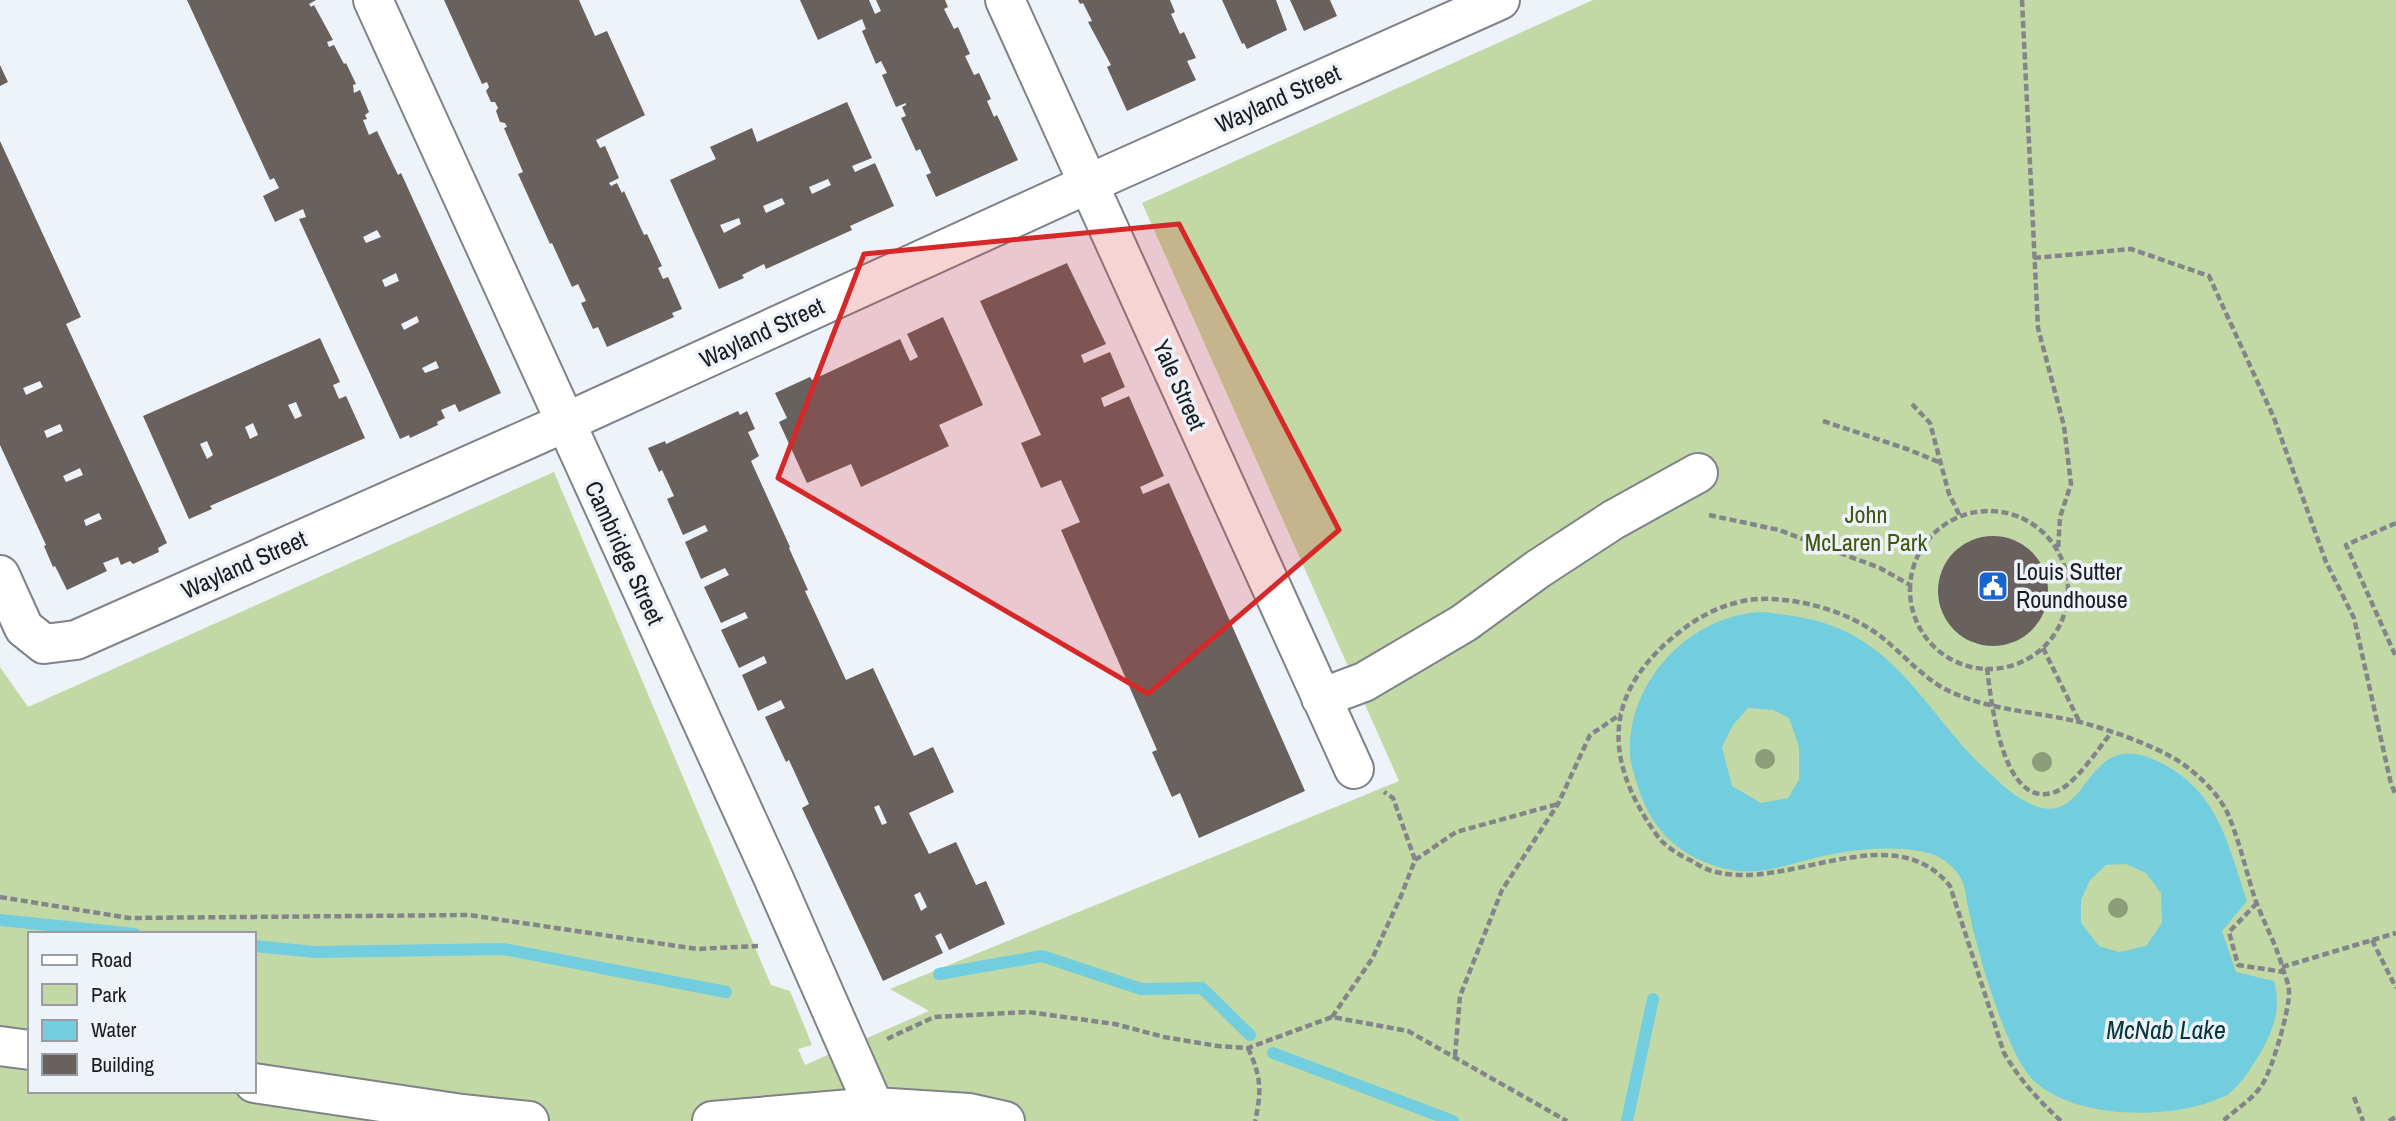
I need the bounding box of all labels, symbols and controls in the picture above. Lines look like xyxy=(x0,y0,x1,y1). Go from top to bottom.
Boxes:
street label: Wayland Street xyxy=(1210,56,1346,140)
street label: Wayland Street xyxy=(694,289,829,375)
street label: Yale Street xyxy=(1146,334,1214,435)
street label: Cambridge Street xyxy=(578,475,672,630)
park label: John McLaren Park xyxy=(1805,498,1927,558)
street label: Wayland Street xyxy=(176,522,312,606)
place label: Louis Sutter Roundhouse xyxy=(2016,555,2128,615)
public building icon: Louis Sutter Roundhouse xyxy=(1976,569,2010,603)
legend xyxy=(28,932,256,1093)
text: Road xyxy=(91,945,132,974)
text: Park xyxy=(91,980,127,1009)
water label: McNab Lake xyxy=(2106,1012,2226,1047)
text: Water xyxy=(91,1015,137,1044)
text: Building xyxy=(91,1050,155,1079)

